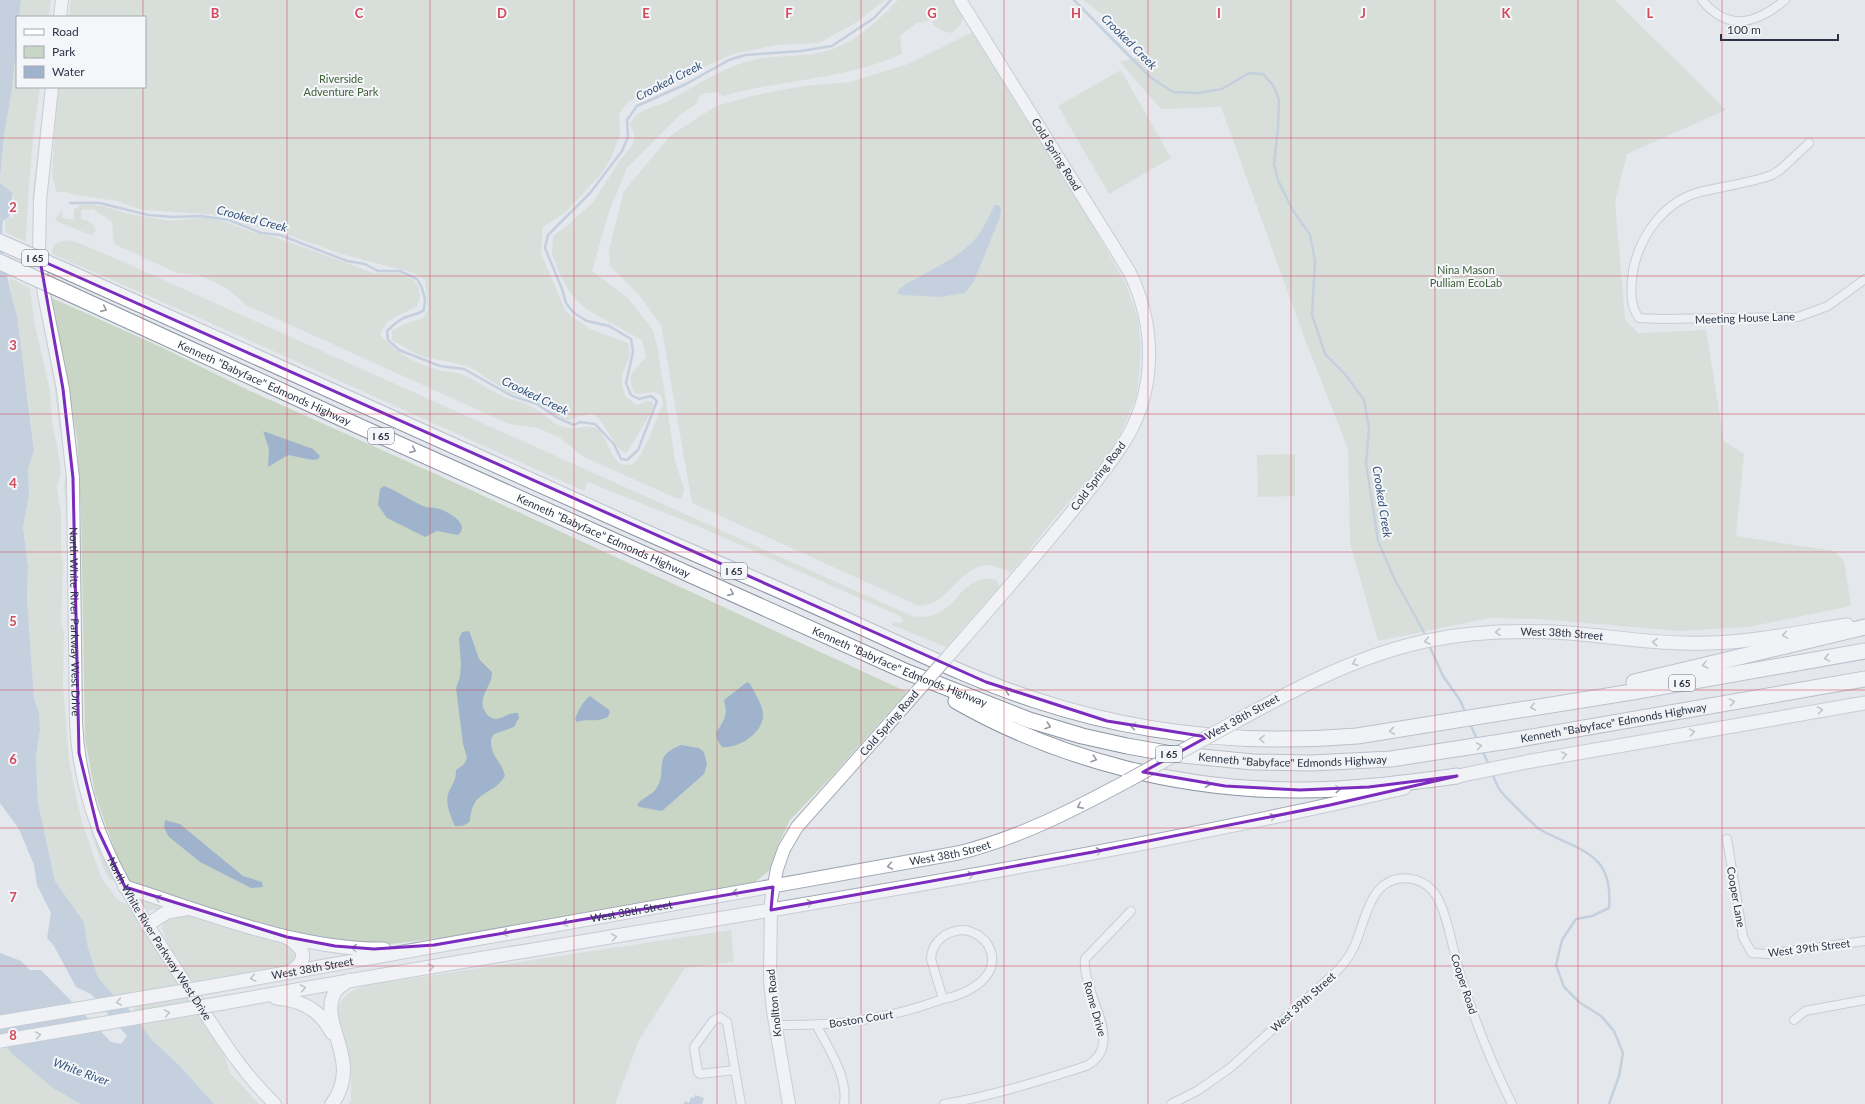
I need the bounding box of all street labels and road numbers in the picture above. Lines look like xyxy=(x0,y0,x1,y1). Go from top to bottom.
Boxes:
street label: Cold Spring Road xyxy=(1029,116,1084,193)
road number: I 65 xyxy=(22,250,48,266)
street label: Meeting House Lane xyxy=(1695,309,1795,326)
street label: Kenneth "Babyface" Edmonds Highway xyxy=(176,337,353,428)
road number: I 65 xyxy=(368,428,394,444)
street label: Cold Spring Road xyxy=(1068,439,1128,513)
street label: Kenneth "Babyface" Edmonds Highway xyxy=(515,491,693,580)
street label: North White River Parkway West Drive xyxy=(68,527,83,716)
road number: I 65 xyxy=(721,563,747,579)
street label: Kenneth "Babyface" Edmonds Highway xyxy=(810,623,990,709)
street label: West 38th Street xyxy=(1520,624,1604,642)
road number: I 65 xyxy=(1669,675,1695,691)
street label: Cold Spring Road xyxy=(857,687,921,758)
street label: West 38th Street xyxy=(1202,691,1281,742)
street label: Kenneth "Babyface" Edmonds Highway xyxy=(1519,700,1708,745)
road number: I 65 xyxy=(1156,746,1182,762)
street label: Kenneth "Babyface" Edmonds Highway xyxy=(1198,750,1388,769)
street label: West 38th Street xyxy=(908,837,992,868)
street label: North White River Parkway West Drive xyxy=(105,855,215,1023)
street label: Cooper Lane xyxy=(1725,866,1748,928)
street label: West 38th Street xyxy=(589,897,673,924)
street label: West 39th Street xyxy=(1767,936,1851,959)
street label: Cooper Road xyxy=(1449,952,1480,1016)
street label: West 38th Street xyxy=(270,954,354,981)
street label: Knollton Road xyxy=(763,968,784,1038)
street label: West 39th Street xyxy=(1268,969,1338,1034)
street label: Rome Drive xyxy=(1081,980,1110,1038)
street label: Boston Court xyxy=(828,1007,894,1030)

